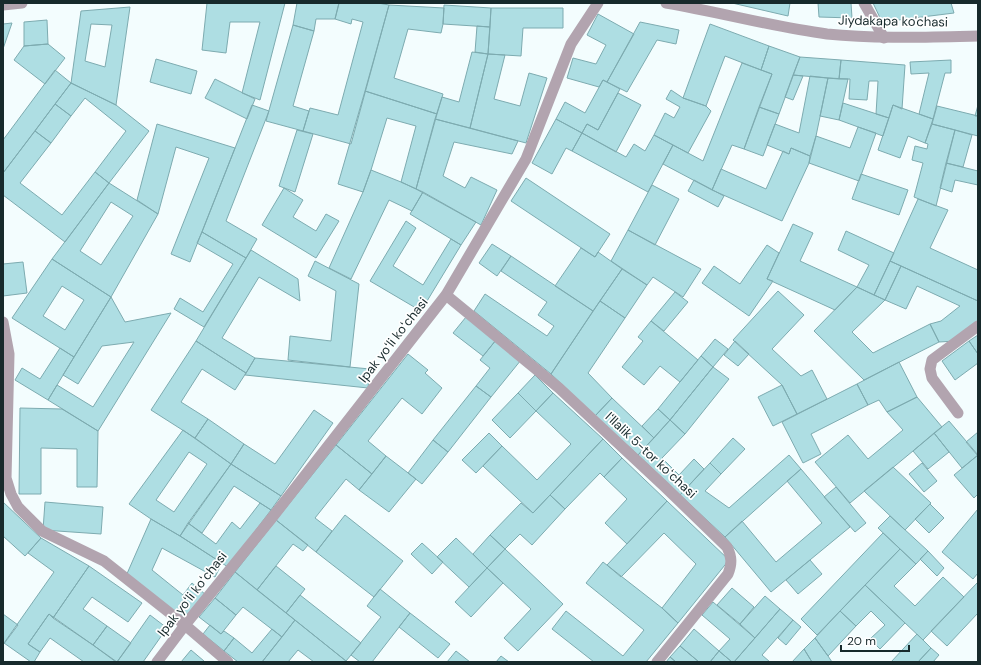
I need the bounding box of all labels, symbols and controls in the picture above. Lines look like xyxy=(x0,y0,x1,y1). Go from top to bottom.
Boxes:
street label: Jiydakapa ko'chasi xyxy=(838,12,948,30)
street label: Ipak yoʻli koʻchasi xyxy=(355,294,431,386)
street label: Iʻllalik 5-tor koʻchasi xyxy=(602,408,700,502)
street label: Ipak yoʻli koʻchasi xyxy=(154,548,230,640)
scale bar xyxy=(841,627,909,653)
text: 20 m xyxy=(847,633,876,649)

